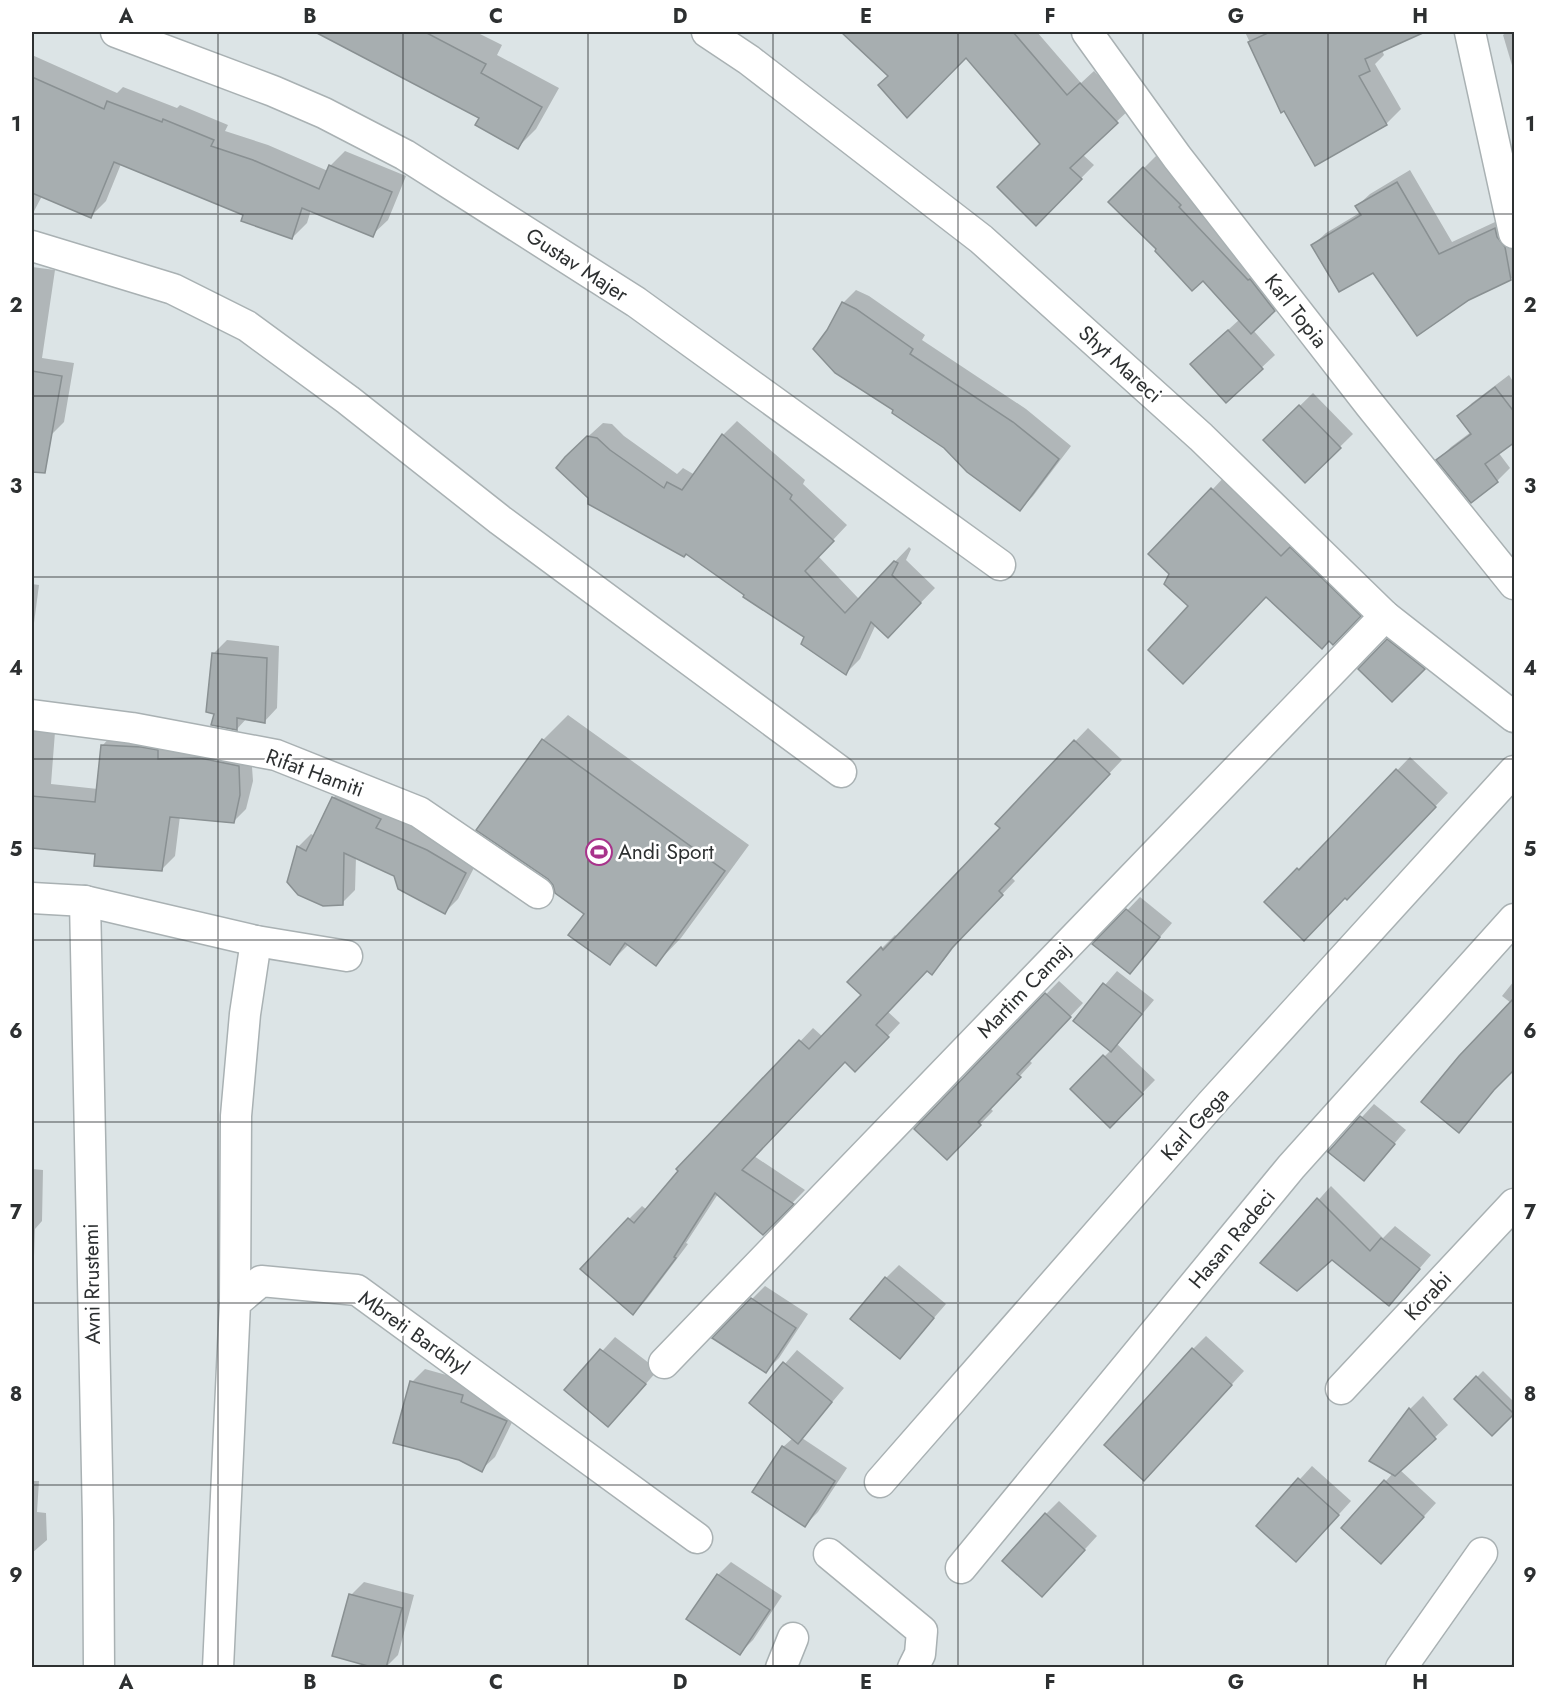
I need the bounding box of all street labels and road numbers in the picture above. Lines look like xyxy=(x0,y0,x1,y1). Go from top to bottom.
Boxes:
street label: Gustav Majer xyxy=(520,221,635,310)
street label: Karl Topia xyxy=(1257,267,1335,355)
street label: Shyt Mareci xyxy=(1072,318,1168,410)
street label: Rifat Hamiti xyxy=(262,741,368,805)
street label: Martim Camaj xyxy=(970,935,1078,1045)
street label: Karl Gega xyxy=(1154,1081,1236,1167)
street label: Hasan Radeci xyxy=(1182,1183,1282,1295)
street label: Avni Rrustemi xyxy=(76,1223,108,1345)
street label: Korabi xyxy=(1397,1265,1459,1327)
street label: Mbreti Bardhyl xyxy=(352,1284,476,1382)

